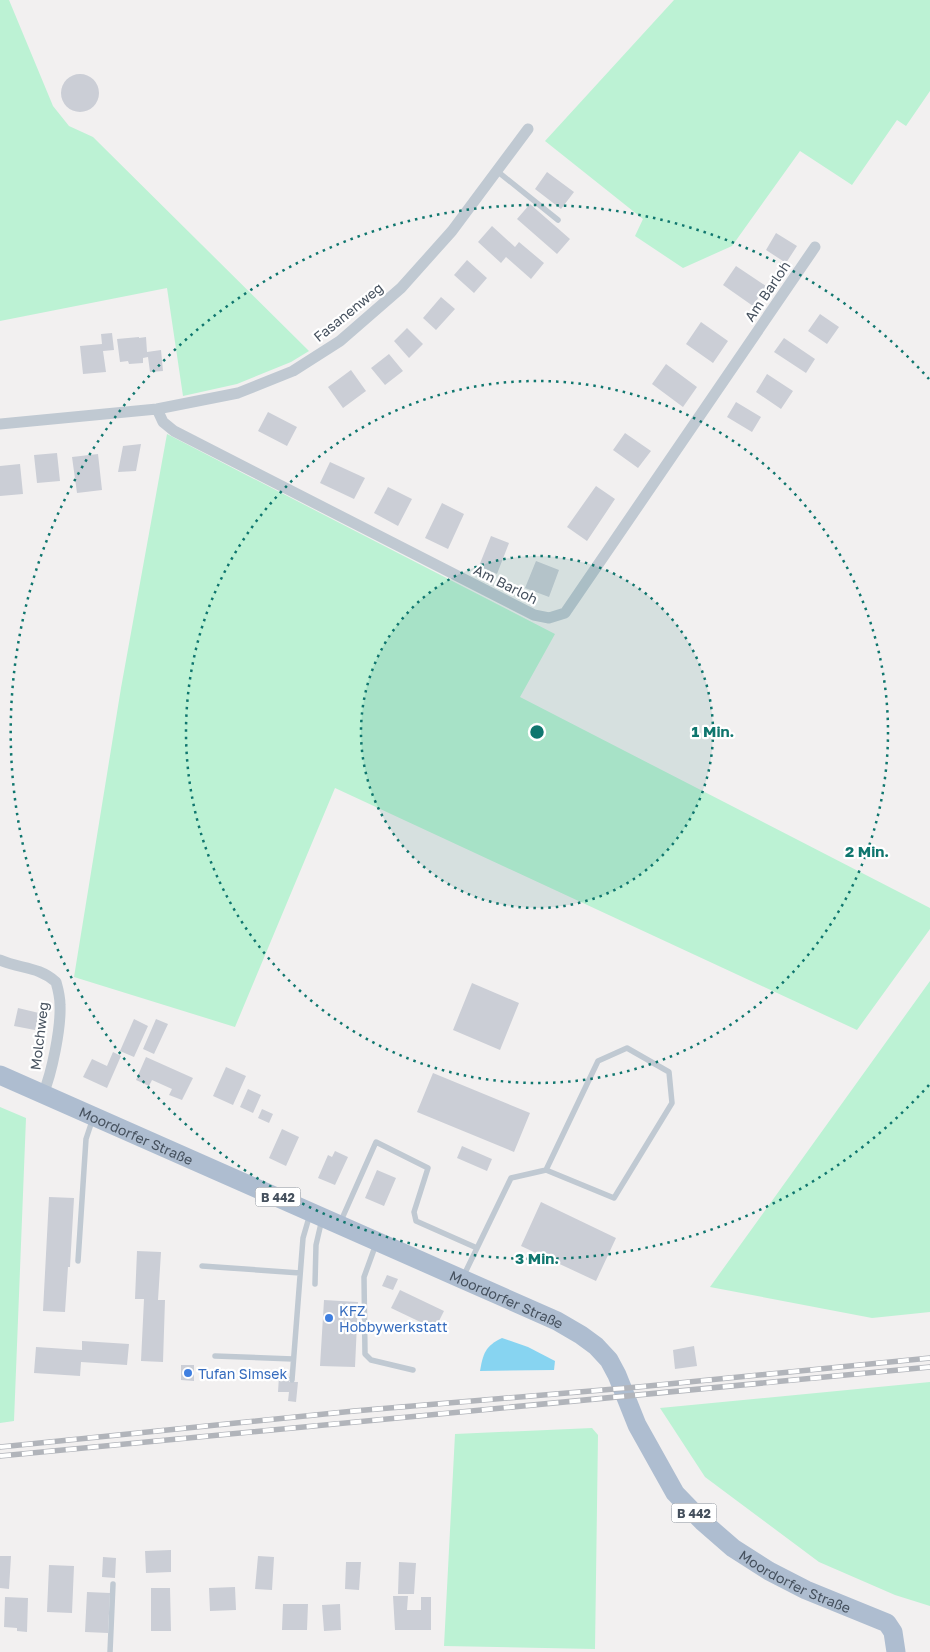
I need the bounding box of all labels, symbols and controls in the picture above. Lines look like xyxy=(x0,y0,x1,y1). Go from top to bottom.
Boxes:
street label: Am Barloh xyxy=(741,257,793,325)
street label: Fasanenweg xyxy=(310,279,386,345)
street label: Am Barloh xyxy=(471,561,541,607)
text: 1 Min. xyxy=(692,722,734,740)
centre of rings xyxy=(528,723,546,741)
text: 2 Min. xyxy=(845,842,889,860)
street label: Molchweg xyxy=(26,1001,52,1071)
street label: Moordorfer Straße xyxy=(77,1103,196,1168)
road number: B 442 xyxy=(256,1188,300,1206)
text: 3 Min. xyxy=(515,1249,559,1267)
street label: Moordorfer Straße xyxy=(447,1266,567,1332)
place label: KFZ Hobbywerkstatt xyxy=(339,1302,448,1335)
marker: KFZ Hobbywerkstatt xyxy=(323,1312,335,1324)
place label: Tufan Simsek xyxy=(198,1365,287,1382)
marker: Tufan Simsek xyxy=(182,1367,194,1379)
road number: B 442 xyxy=(672,1504,716,1522)
street label: Moordorfer Straße xyxy=(736,1546,854,1616)

